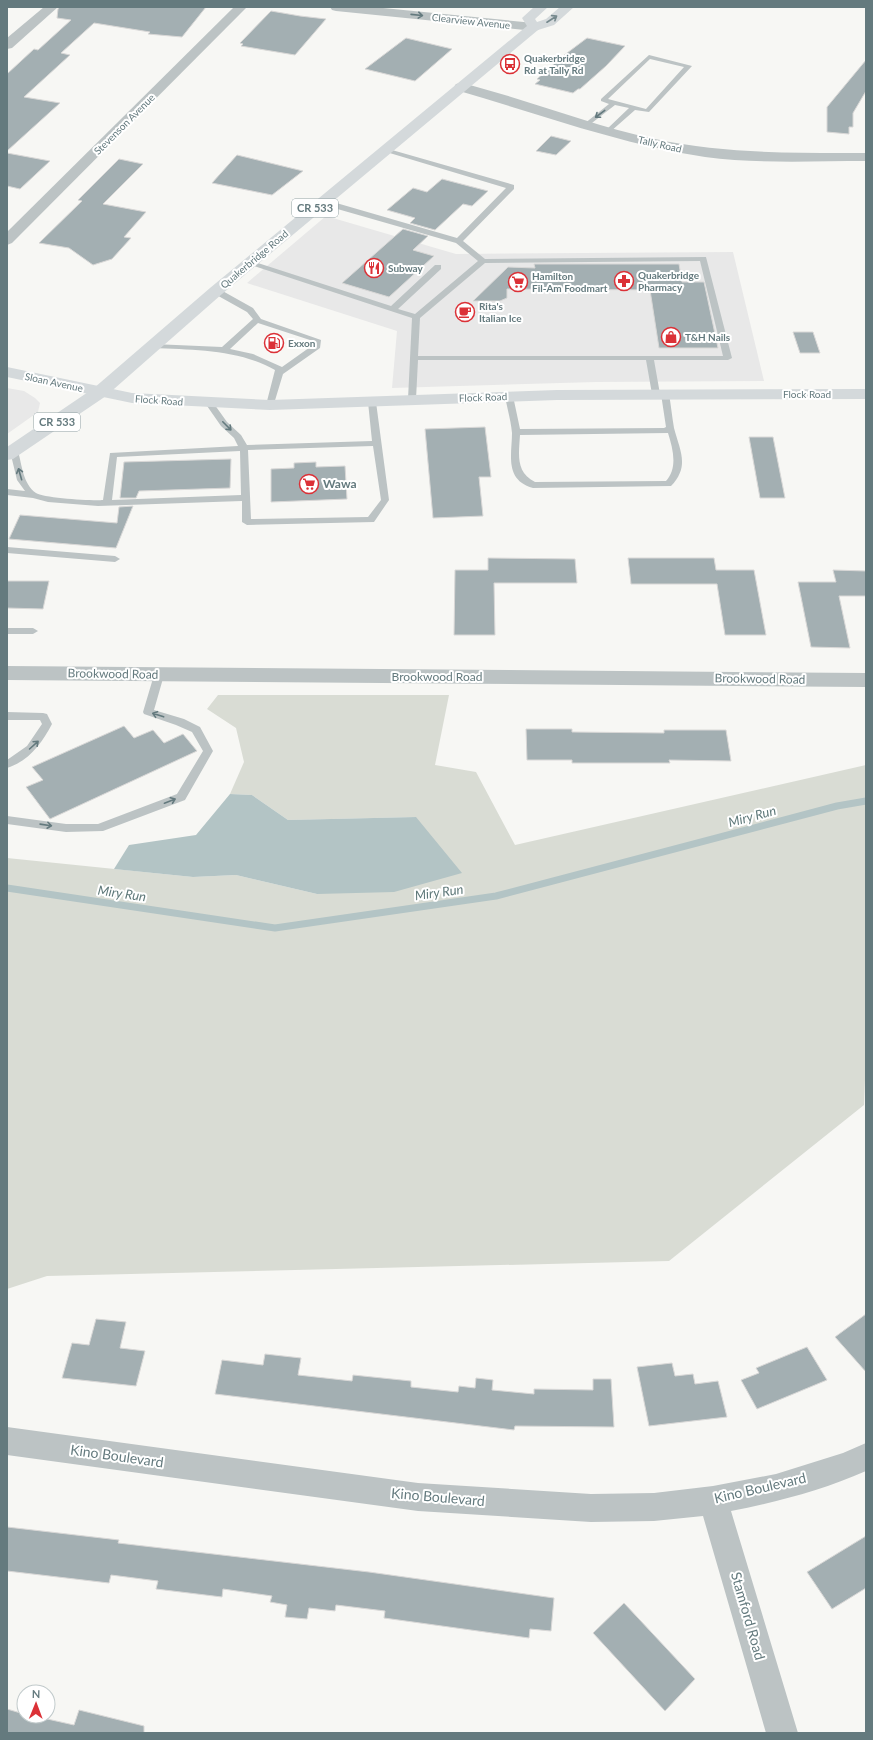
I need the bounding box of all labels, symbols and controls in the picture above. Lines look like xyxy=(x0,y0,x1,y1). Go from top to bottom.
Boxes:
street label: Clearview Avenue xyxy=(431,11,511,31)
one-way arrow xyxy=(410,12,423,19)
one-way arrow xyxy=(546,15,557,23)
place label: Quakerbridge Rd at Tally Rd xyxy=(524,52,586,76)
bus stop icon: Quakerbridge Rd at Tally Rd xyxy=(499,53,521,75)
street label: Stevenson Avenue xyxy=(91,91,157,157)
one-way arrow xyxy=(594,110,605,118)
street label: Tally Road xyxy=(637,133,683,155)
road number: CR 533 xyxy=(292,199,338,217)
street label: Quakerbridge Road xyxy=(218,227,290,291)
restaurant icon: Subway xyxy=(363,257,385,279)
place label: Subway xyxy=(388,262,424,274)
place label: Quakerbridge Pharmacy xyxy=(638,269,700,293)
place label: Hamilton Fil-Am Foodmart xyxy=(532,270,608,294)
pharmacy icon: Quakerbridge Pharmacy xyxy=(613,270,635,292)
supermarket icon: Hamilton Fil-Am Foodmart xyxy=(507,271,529,293)
place label: Rita's Italian Ice xyxy=(479,300,522,324)
cafe icon: Rita's Italian Ice xyxy=(454,301,476,323)
shop icon: T&H Nails xyxy=(660,326,682,348)
place label: T&H Nails xyxy=(685,331,731,343)
fuel station icon: Exxon xyxy=(263,332,285,354)
place label: Exxon xyxy=(288,337,316,349)
street label: Sloan Avenue xyxy=(24,370,84,394)
street label: Flock Road xyxy=(783,388,831,400)
street label: Flock Road xyxy=(459,390,507,404)
street label: Flock Road xyxy=(135,392,183,408)
road number: CR 533 xyxy=(34,413,80,431)
one-way arrow xyxy=(222,421,232,431)
one-way arrow xyxy=(16,468,23,481)
supermarket icon: Wawa xyxy=(298,473,320,495)
place label: Wawa xyxy=(323,476,357,491)
street label: Brookwood Road xyxy=(67,665,159,682)
street label: Brookwood Road xyxy=(392,669,482,684)
street label: Brookwood Road xyxy=(714,670,806,687)
one-way arrow xyxy=(151,711,164,718)
one-way arrow xyxy=(28,741,39,750)
one-way arrow xyxy=(164,796,176,804)
water label: Miry Run xyxy=(726,802,778,830)
one-way arrow xyxy=(39,821,52,829)
water label: Miry Run xyxy=(414,881,464,903)
water label: Miry Run xyxy=(97,882,147,904)
street label: Kino Boulevard xyxy=(69,1441,165,1470)
street label: Kino Boulevard xyxy=(712,1469,808,1506)
street label: Kino Boulevard xyxy=(391,1484,486,1509)
street label: Stamford Road xyxy=(728,1570,769,1662)
north arrow xyxy=(16,1684,56,1724)
text: N xyxy=(32,1687,41,1700)

